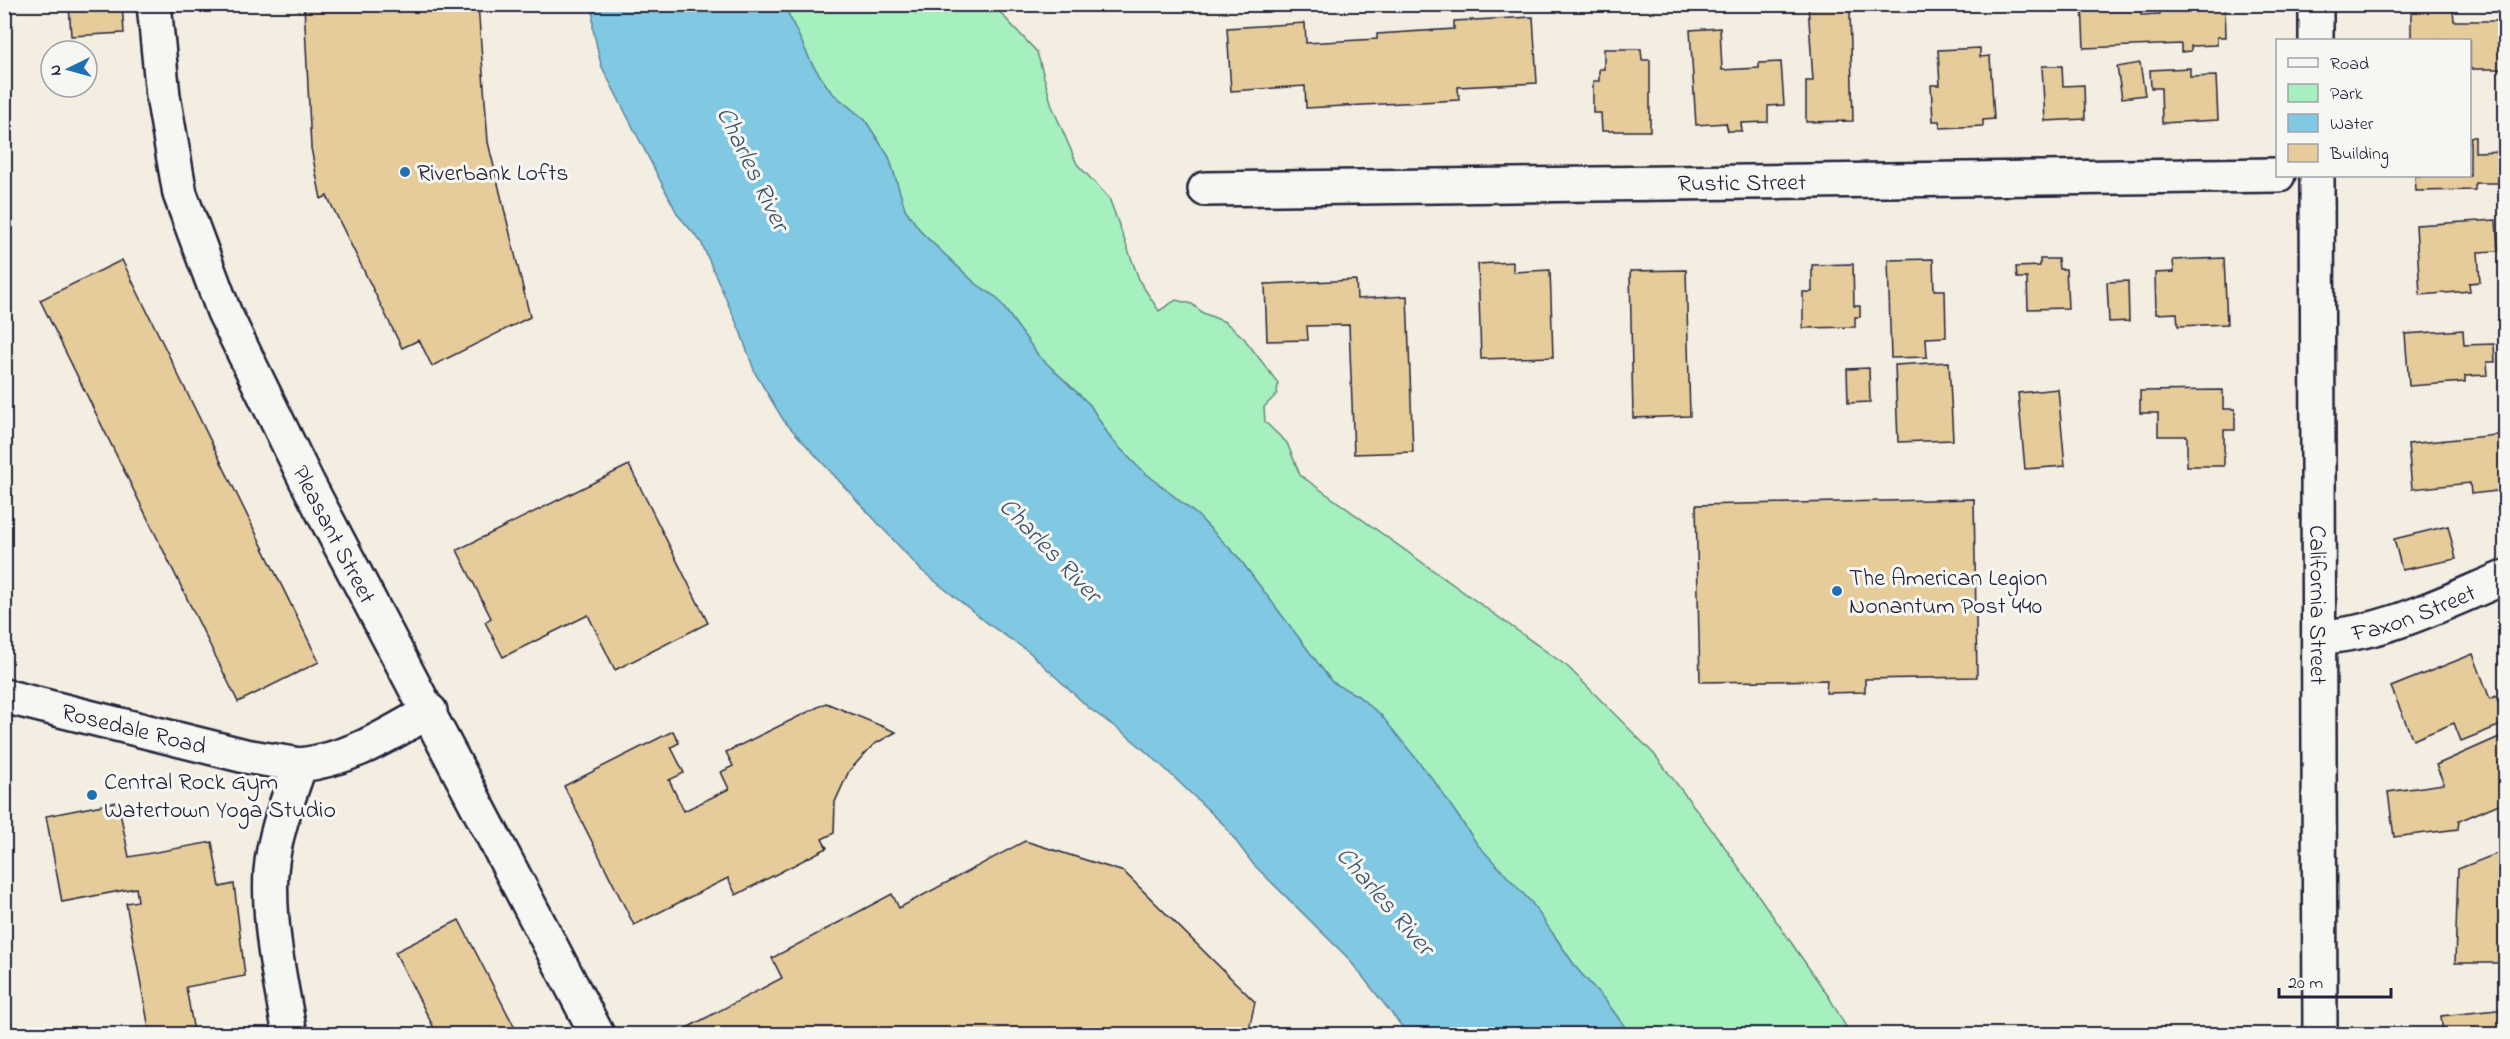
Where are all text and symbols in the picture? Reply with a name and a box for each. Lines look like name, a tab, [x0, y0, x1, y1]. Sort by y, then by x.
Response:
north arrow	[39, 39, 99, 99]
legend	[2276, 39, 2471, 177]
text: Road	[2330, 52, 2369, 78]
text: N	[44, 64, 68, 77]
text: Park	[2330, 82, 2363, 108]
water label: Charles River	[705, 101, 799, 241]
text: Water	[2330, 112, 2374, 138]
text: Building	[2329, 142, 2389, 169]
place label: Riverbank Lofts	[417, 157, 569, 192]
marker: Riverbank Lofts	[398, 165, 412, 179]
street label: Rustic Street	[1677, 166, 1807, 203]
street label: Pleasant Street	[282, 460, 383, 611]
water label: Charles River	[989, 490, 1111, 615]
street label: California Street	[2298, 525, 2334, 685]
place label: The American Legion Nonantum Post 440	[1849, 562, 2047, 625]
street label: Faxon Street	[2348, 577, 2482, 653]
marker: The American Legion Nonantum Post 440	[1830, 584, 1844, 598]
street label: Rosedale Road	[57, 696, 210, 766]
place label: Central Rock Gym Watertown Yoga Studio	[104, 766, 336, 829]
marker: Central Rock Gym Watertown Yoga Studio	[85, 788, 99, 802]
water label: Charles River	[1325, 839, 1444, 967]
scale bar	[2279, 961, 2392, 999]
text: 20 m	[2288, 971, 2323, 997]

